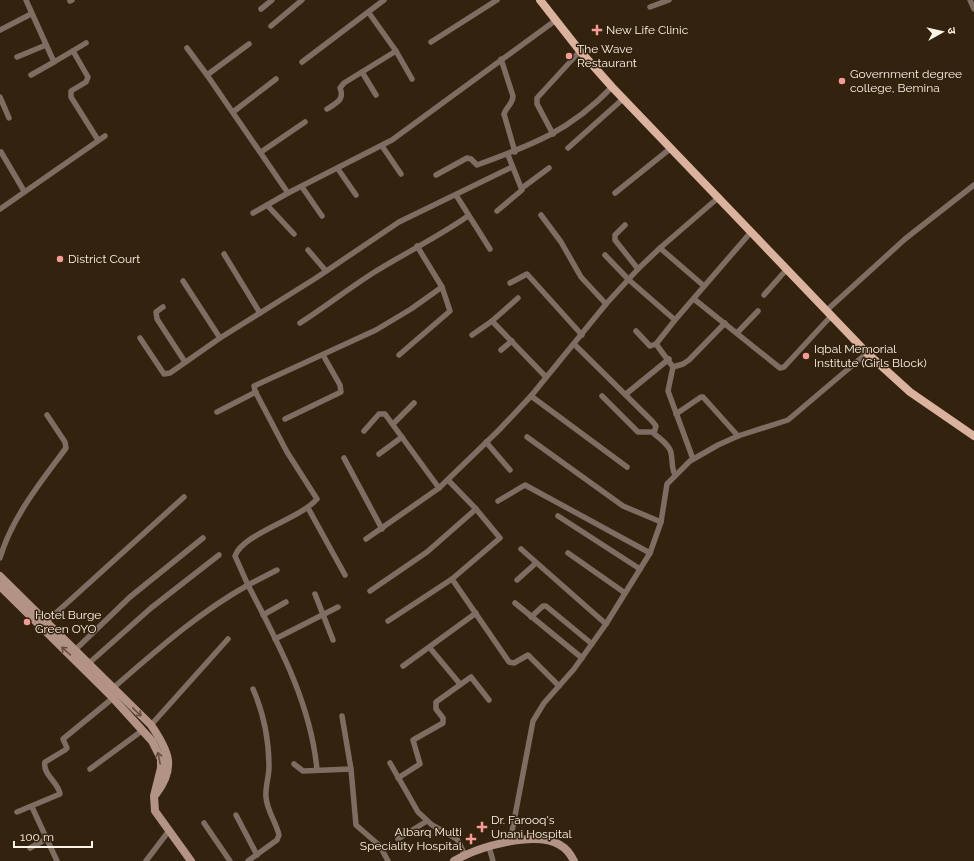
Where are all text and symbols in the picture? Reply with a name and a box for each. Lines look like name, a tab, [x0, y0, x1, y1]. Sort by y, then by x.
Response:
north arrow	[922, 12, 962, 52]
place label: New Life Clinic	[606, 23, 689, 37]
marker: New Life Clinic	[591, 24, 603, 36]
text: उ	[945, 27, 958, 35]
place label: The Wave Restaurant	[577, 42, 637, 70]
marker: The Wave Restaurant	[564, 51, 574, 61]
place label: Government degree college, Bemina	[850, 67, 962, 95]
marker: Government degree college, Bemina	[837, 76, 847, 86]
place label: District Court	[68, 252, 140, 266]
marker: District Court	[55, 254, 65, 264]
place label: Iqbal Memorial Institute (Girls Block)	[814, 342, 927, 370]
marker: Iqbal Memorial Institute (Girls Block)	[801, 351, 811, 361]
place label: Hotel Burge Green OYO	[35, 608, 101, 636]
marker: Hotel Burge Green OYO	[22, 617, 32, 627]
one-way arrow	[60, 647, 71, 656]
one-way arrow	[132, 707, 142, 717]
one-way arrow	[155, 752, 163, 765]
place label: Dr. Farooq's Unani Hospital	[491, 813, 572, 841]
marker: Dr. Farooq's Unani Hospital	[476, 821, 488, 833]
scale bar	[14, 823, 92, 849]
place label: Albarq Multi Speciality Hospital	[360, 825, 463, 853]
text: 100 m	[20, 830, 54, 844]
marker: Albarq Multi Speciality Hospital	[465, 833, 477, 845]

